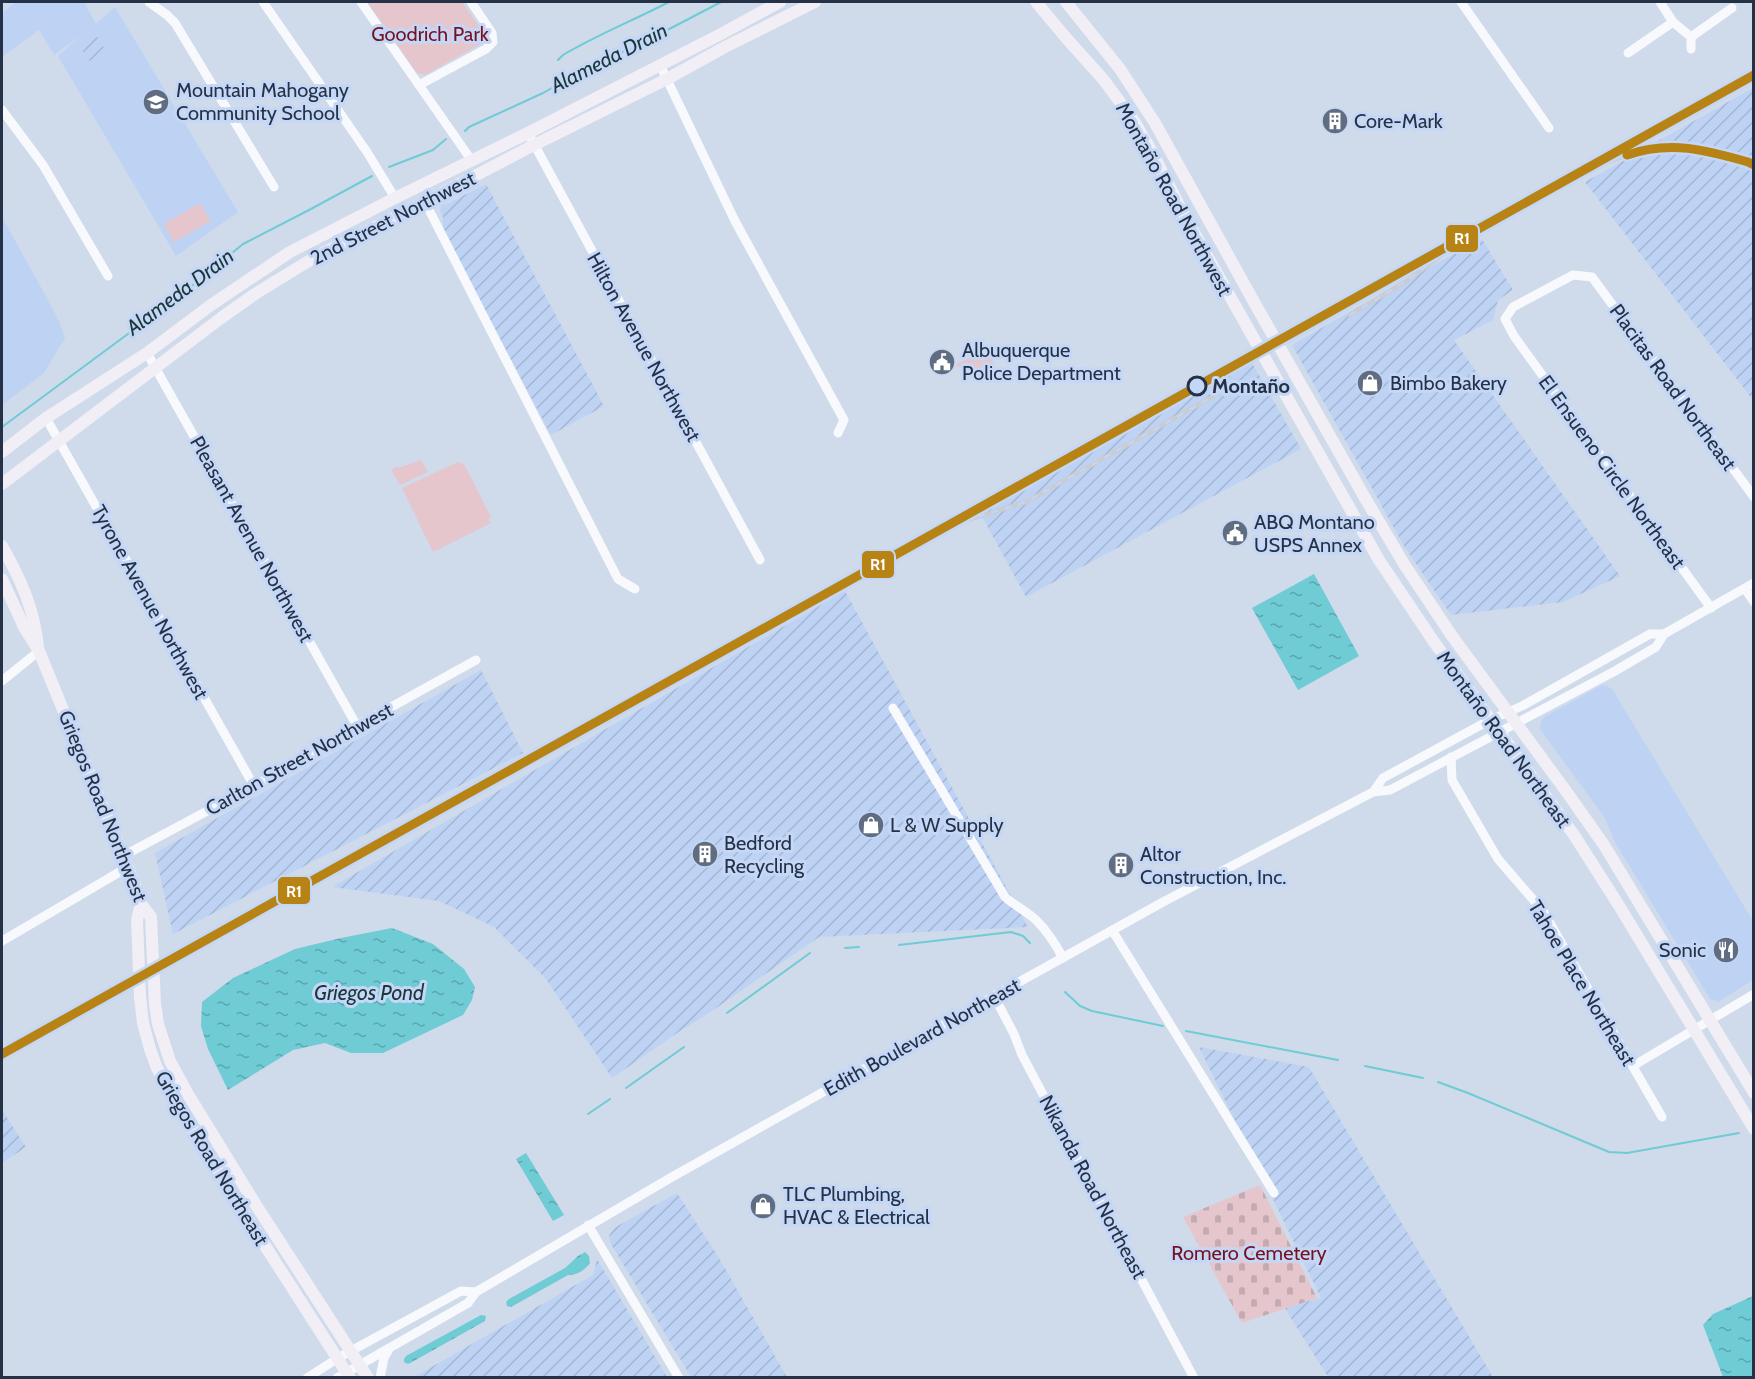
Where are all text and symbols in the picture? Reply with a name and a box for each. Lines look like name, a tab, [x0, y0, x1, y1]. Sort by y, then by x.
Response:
water label: Alameda Drain	[545, 17, 671, 98]
park label: Goodrich Park	[371, 22, 489, 46]
place label: Mountain Mahogany Community School	[176, 78, 349, 125]
school or university icon: Mountain Mahogany Community School	[141, 87, 171, 117]
street label: Montaño Road Northwest	[1111, 98, 1237, 300]
building icon: Core-Mark	[1320, 106, 1350, 136]
place label: Core-Mark	[1354, 109, 1443, 133]
street label: 2nd Street Northwest	[307, 166, 479, 270]
line badge: R1	[1445, 224, 1479, 253]
text: R1	[1454, 229, 1470, 248]
water label: Alameda Drain	[120, 243, 238, 341]
street label: Hilton Avenue Northwest	[582, 248, 706, 446]
street label: Placitas Road Northeast	[1605, 299, 1742, 475]
place label: Albuquerque Police Department	[962, 338, 1121, 385]
public building icon: Albuquerque Police Department	[927, 347, 957, 377]
shop icon: Bimbo Bakery	[1355, 368, 1385, 398]
place label: Bimbo Bakery	[1390, 371, 1507, 395]
street label: El Ensueno Circle Northeast	[1534, 371, 1690, 574]
place label: Montaño	[1212, 374, 1290, 398]
marker: Montaño	[1187, 376, 1207, 396]
street label: Pleasant Avenue Northwest	[185, 432, 319, 647]
street label: Tyrone Avenue Northwest	[87, 501, 214, 703]
place label: ABQ Montano USPS Annex	[1254, 510, 1375, 557]
public building icon: ABQ Montano USPS Annex	[1220, 518, 1250, 548]
line badge: R1	[861, 550, 895, 579]
text: R1	[870, 555, 886, 574]
street label: Montaño Road Northeast	[1432, 646, 1576, 832]
street label: Carlton Street Northwest	[201, 697, 397, 820]
street label: Griegos Road Northwest	[54, 707, 152, 905]
shop icon: L & W Supply	[856, 810, 886, 840]
place label: L & W Supply	[890, 813, 1004, 837]
place label: Bedford Recycling	[724, 831, 805, 878]
building icon: Bedford Recycling	[690, 839, 720, 869]
place label: Altor Construction, Inc.	[1140, 842, 1286, 889]
building icon: Altor Construction, Inc.	[1106, 850, 1136, 880]
line badge: R1	[277, 876, 311, 905]
text: R1	[286, 882, 302, 901]
street label: Tahoe Place Northeast	[1523, 896, 1641, 1070]
restaurant icon: Sonic	[1711, 935, 1741, 965]
place label: Sonic	[1659, 938, 1706, 962]
street label: Edith Boulevard Northeast	[820, 973, 1025, 1101]
water label: Griegos Pond	[314, 980, 425, 1005]
street label: Griegos Road Northeast	[150, 1066, 274, 1250]
street label: Nikanda Road Northeast	[1034, 1091, 1152, 1283]
place label: TLC Plumbing, HVAC & Electrical	[783, 1182, 930, 1229]
shop icon: TLC Plumbing, HVAC & Electrical	[748, 1191, 778, 1221]
park label: Romero Cemetery	[1171, 1241, 1327, 1265]

